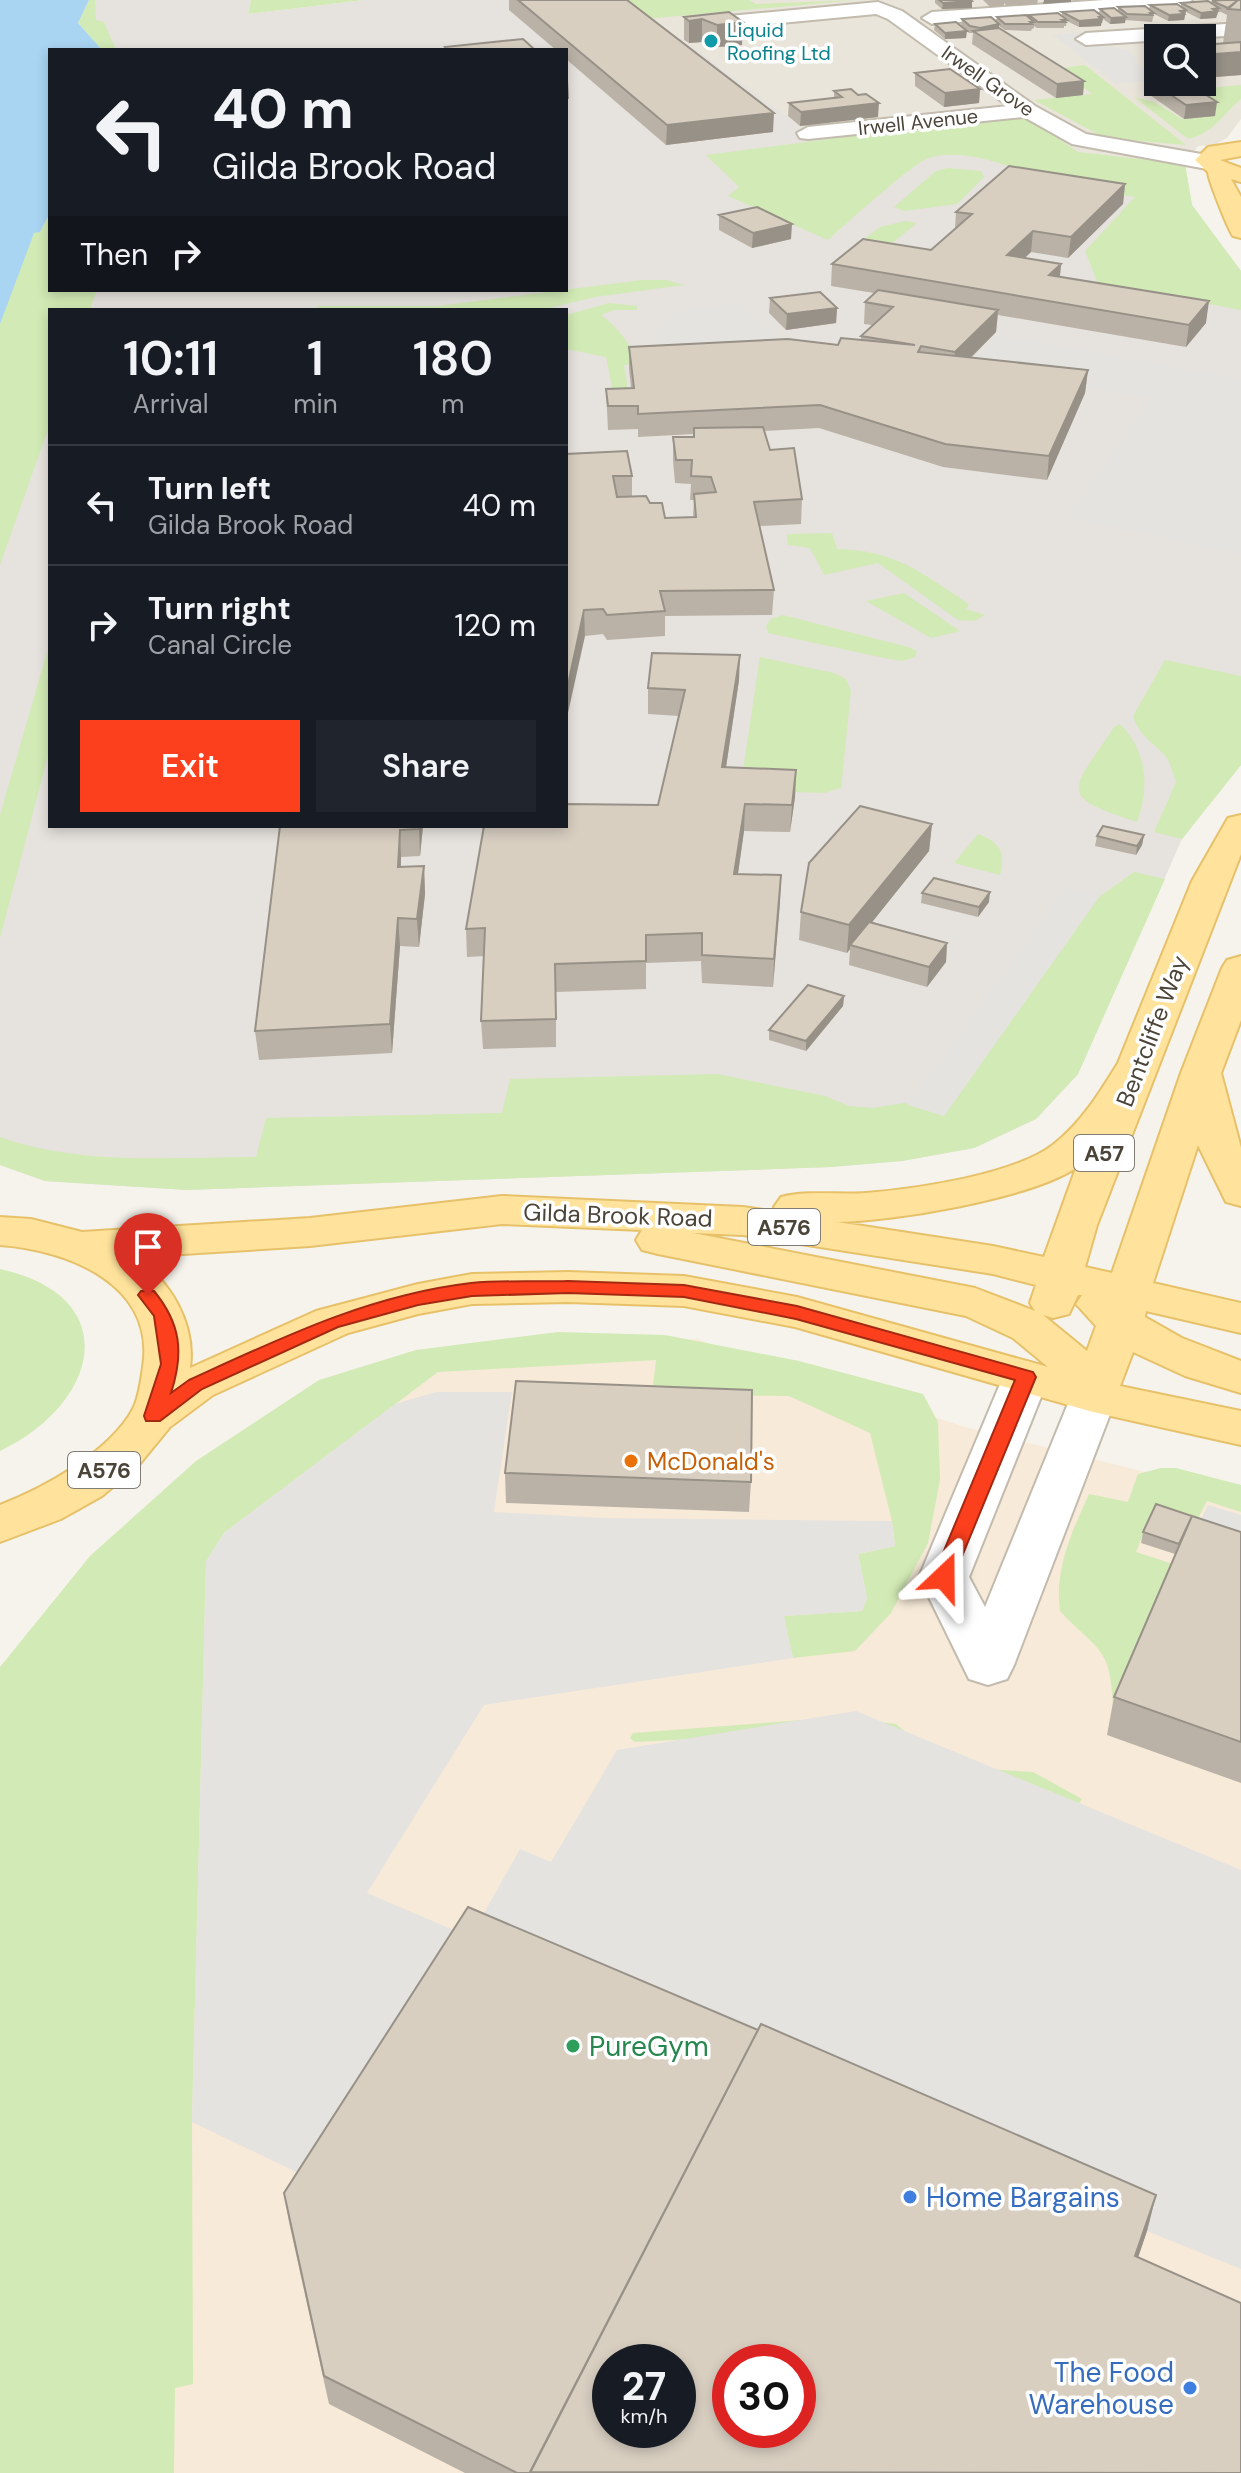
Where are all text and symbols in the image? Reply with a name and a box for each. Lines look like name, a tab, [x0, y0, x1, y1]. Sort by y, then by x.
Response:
place label: Liquid Roofing Ltd	[727, 17, 831, 66]
map controls	[1144, 24, 1216, 96]
button: search	[1144, 24, 1216, 96]
marker: Liquid Roofing Ltd	[702, 32, 720, 50]
street label: Irwell Grove	[937, 40, 1039, 122]
text: 40 m	[212, 72, 354, 145]
icon: left	[80, 80, 184, 184]
street label: Irwell Avenue	[857, 103, 979, 141]
text: Gilda Brook Road	[212, 143, 496, 190]
icon: right	[164, 232, 208, 276]
text: Then	[80, 235, 148, 274]
text: 10:11	[123, 327, 218, 390]
text: 1	[307, 327, 324, 390]
text: 180	[413, 327, 493, 390]
text: Arrival	[133, 387, 209, 421]
text: min	[293, 387, 338, 421]
text: m	[441, 387, 464, 421]
text: Turn left	[148, 469, 271, 508]
icon: left	[80, 483, 124, 527]
text: 40 m	[463, 486, 536, 525]
text: Gilda Brook Road	[148, 508, 353, 542]
text: Turn right	[148, 589, 291, 628]
icon: right	[80, 603, 124, 647]
text: 120 m	[454, 606, 536, 645]
text: Canal Circle	[148, 628, 292, 662]
button: Exit	[80, 720, 300, 812]
button: Share	[316, 720, 536, 812]
street label: Bentcliffe Way	[1109, 951, 1195, 1111]
road number: A57	[1074, 1135, 1134, 1171]
street label: Gilda Brook Road	[523, 1196, 713, 1234]
road number: A576	[748, 1209, 820, 1245]
pin	[114, 1213, 182, 1295]
icon: arrive	[126, 1225, 170, 1269]
place label: McDonald's	[647, 1446, 775, 1477]
road number: A576	[68, 1452, 140, 1488]
marker: McDonald's	[622, 1452, 640, 1470]
position arrow	[902, 1535, 986, 1619]
place label: PureGym	[589, 2028, 709, 2065]
marker: PureGym	[564, 2037, 582, 2055]
place label: Home Bargains	[926, 2179, 1120, 2216]
marker: Home Bargains	[901, 2188, 919, 2206]
speed limit sign: 30	[712, 2344, 816, 2448]
place label: The Food Warehouse	[1029, 2354, 1174, 2423]
text: 27	[622, 2360, 666, 2412]
marker: The Food Warehouse	[1181, 2379, 1199, 2397]
text: km/h	[620, 2403, 668, 2429]

